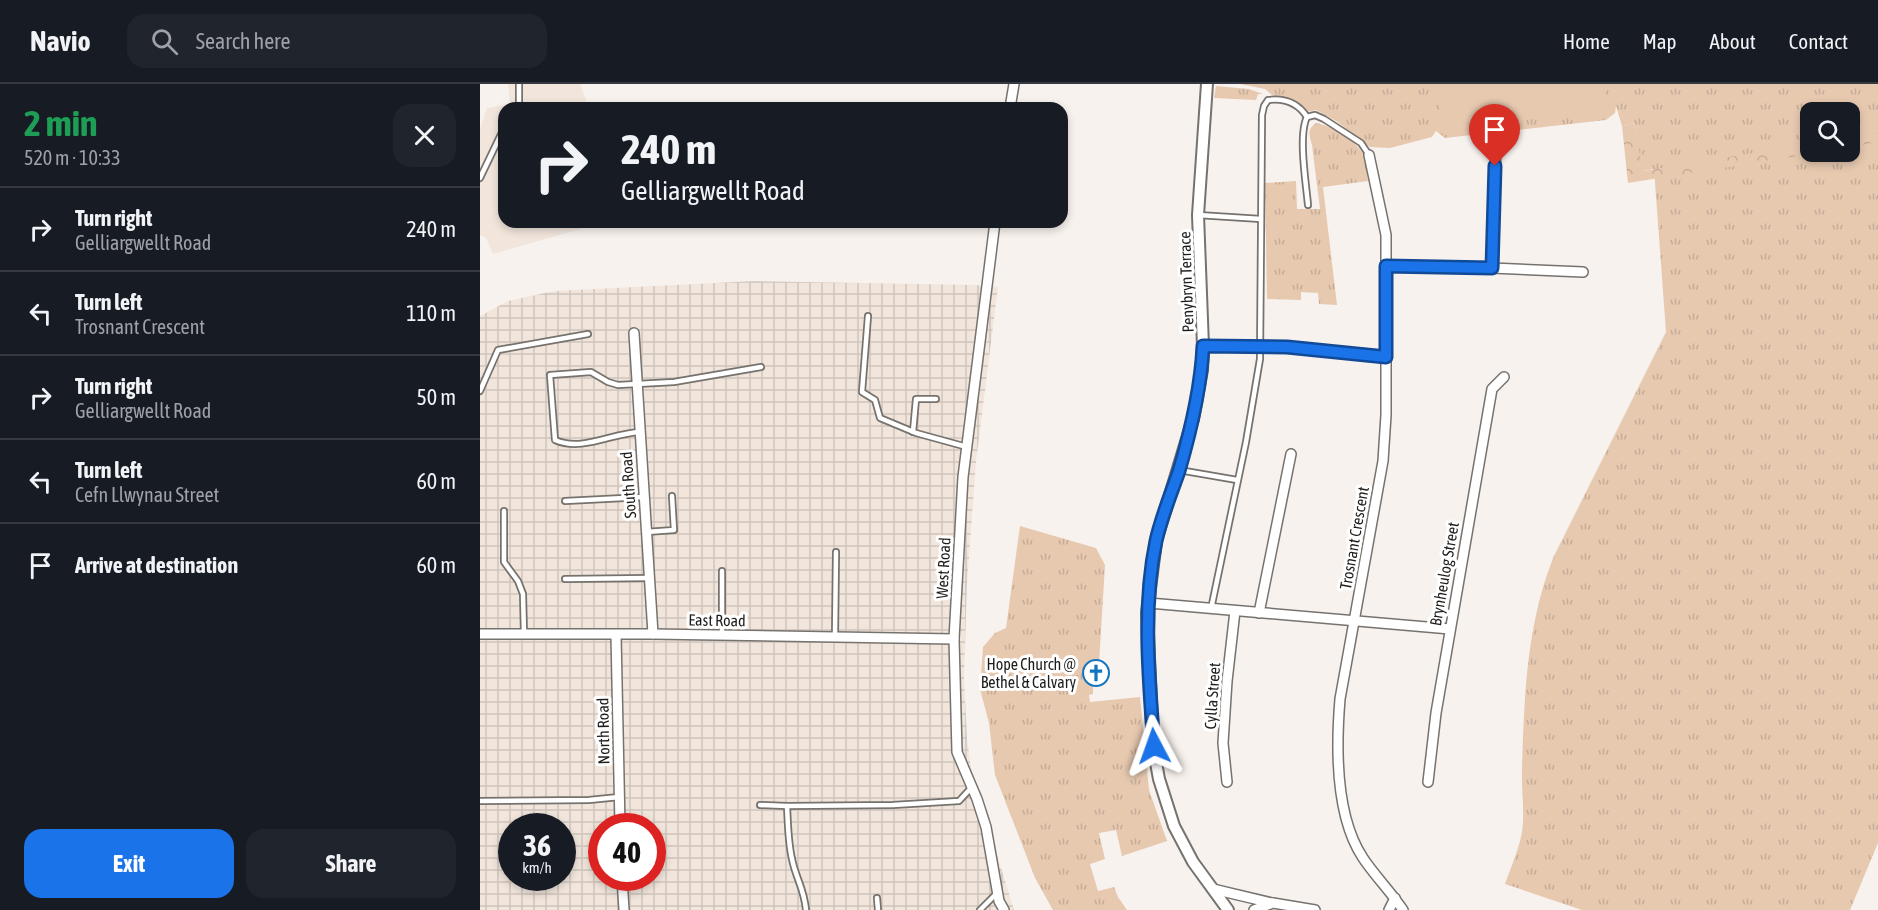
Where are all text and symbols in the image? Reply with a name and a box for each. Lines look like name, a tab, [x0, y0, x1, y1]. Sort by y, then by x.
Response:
search box	[127, 14, 547, 68]
text: Navio	[30, 25, 91, 57]
icon: search	[148, 25, 181, 58]
text: Search here	[196, 28, 291, 54]
text: Home	[1563, 29, 1610, 53]
text: Map	[1643, 29, 1677, 53]
text: About	[1710, 29, 1756, 53]
text: Contact	[1789, 29, 1848, 53]
text: 2 min	[24, 102, 98, 144]
map controls	[1800, 102, 1860, 162]
button: search	[1800, 102, 1860, 162]
button: close	[393, 104, 456, 167]
pin	[1469, 104, 1520, 166]
icon: arrive	[1478, 113, 1511, 146]
text: 240 m	[621, 125, 716, 173]
icon: right	[522, 126, 600, 204]
text: 520 m · 10:33	[24, 146, 121, 169]
text: Gelliargwellt Road	[621, 175, 805, 206]
text: Turn right	[75, 205, 152, 231]
icon: right	[24, 213, 57, 246]
text: 240 m	[406, 216, 456, 242]
text: Gelliargwellt Road	[75, 231, 211, 254]
street label: Penybryn Terrace	[1175, 231, 1198, 333]
text: Turn left	[75, 289, 142, 315]
icon: left	[24, 297, 57, 330]
text: 110 m	[406, 300, 456, 326]
text: Trosnant Crescent	[75, 315, 205, 338]
text: Turn right	[75, 373, 152, 399]
icon: right	[24, 381, 57, 414]
text: 50 m	[416, 384, 456, 410]
text: Gelliargwellt Road	[75, 399, 211, 422]
street label: South Road	[617, 451, 639, 519]
text: Turn left	[75, 457, 142, 483]
icon: left	[24, 465, 57, 498]
text: 60 m	[416, 468, 456, 494]
text: Cefn Llwynau Street	[75, 483, 219, 506]
street label: Trosnant Crescent	[1336, 485, 1372, 591]
street label: Brynheulog Street	[1426, 520, 1463, 628]
street label: West Road	[932, 537, 954, 599]
icon: arrive	[24, 549, 57, 582]
text: Arrive at destination	[75, 552, 238, 578]
text: 60 m	[416, 552, 456, 578]
street label: East Road	[688, 611, 746, 629]
place label: Hope Church @ Bethel & Calvary	[981, 655, 1076, 692]
church icon: Hope Church @ Bethel & Calvary	[1081, 658, 1111, 688]
street label: Cylla Street	[1201, 662, 1224, 730]
street label: North Road	[593, 698, 613, 764]
position arrow	[1122, 714, 1186, 778]
speed limit sign: 40	[588, 813, 666, 891]
text: 36	[523, 828, 551, 862]
button: Exit	[24, 829, 234, 898]
button: Share	[246, 829, 456, 898]
text: km/h	[522, 859, 552, 876]

